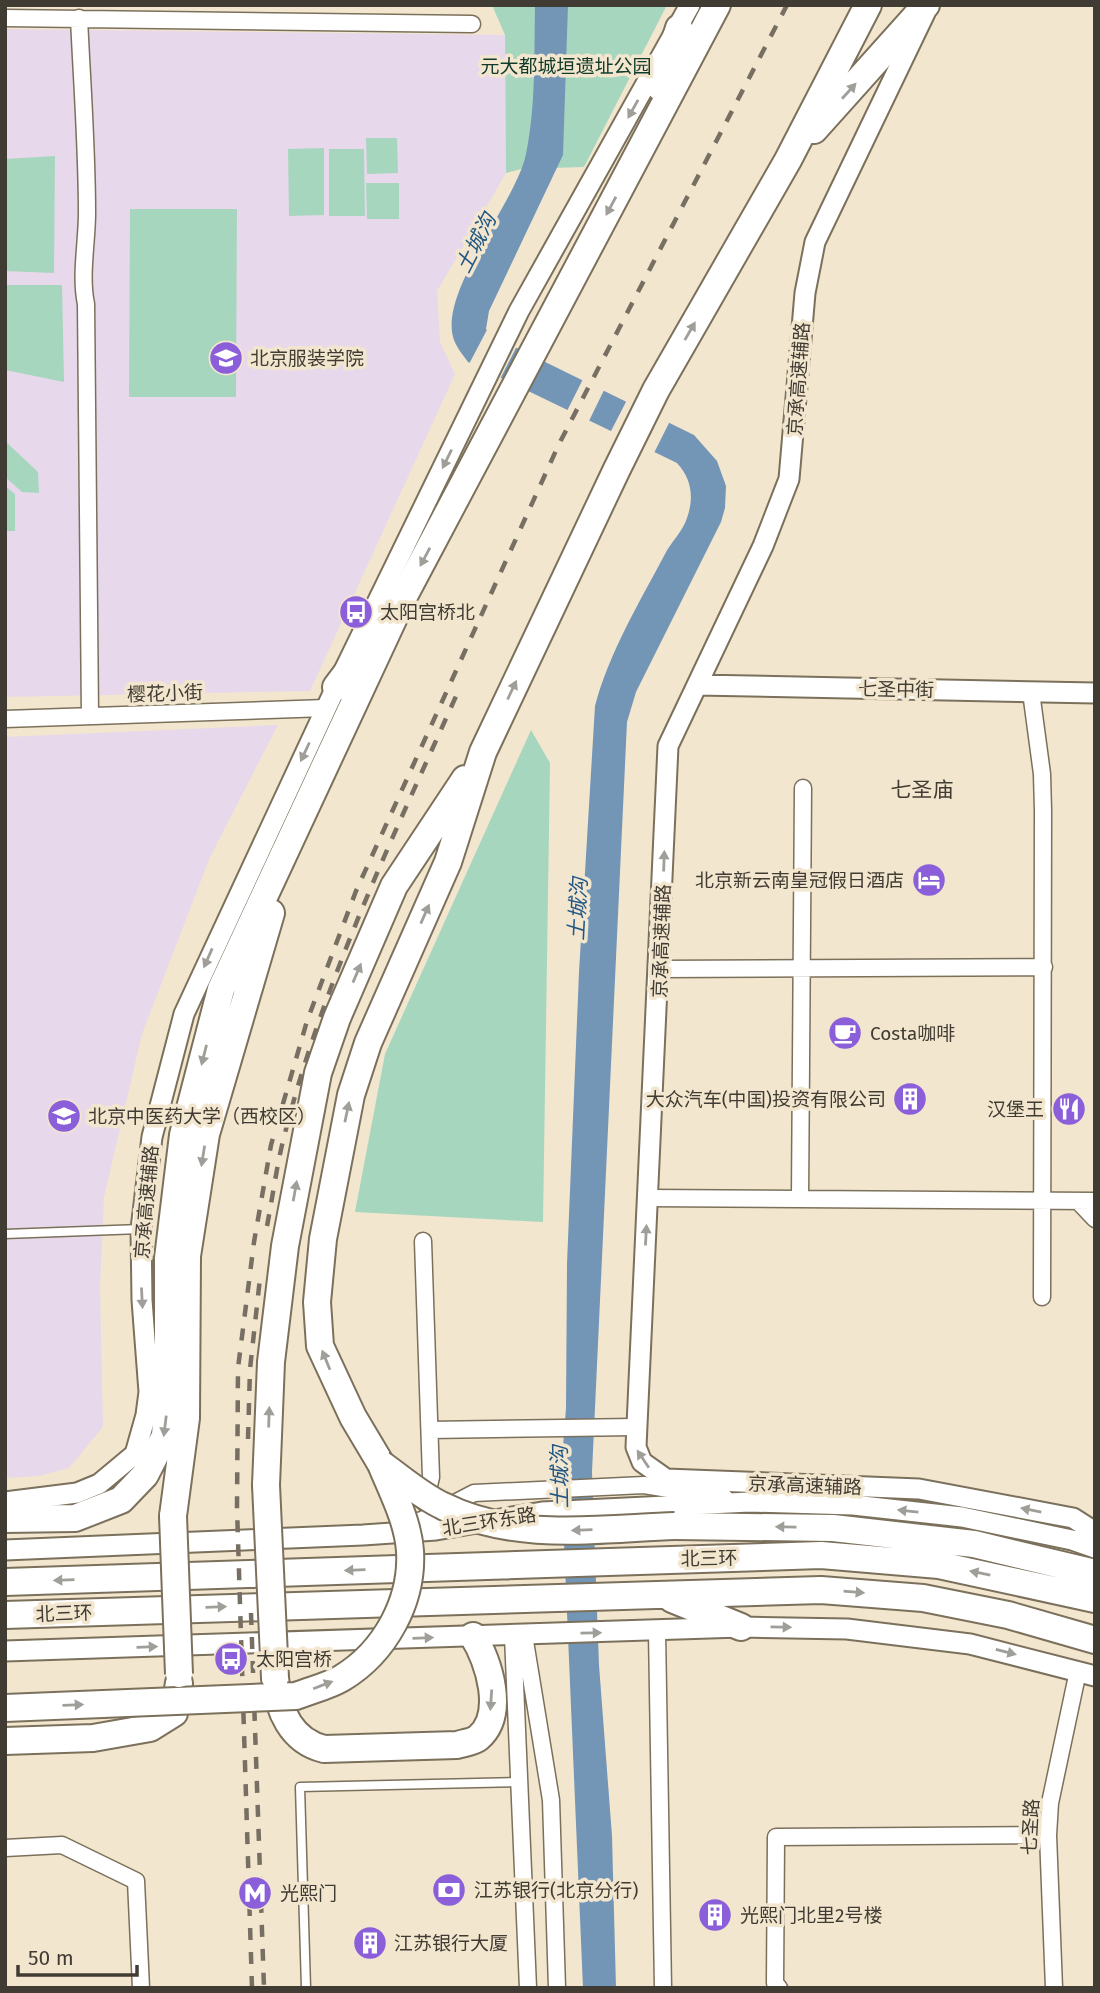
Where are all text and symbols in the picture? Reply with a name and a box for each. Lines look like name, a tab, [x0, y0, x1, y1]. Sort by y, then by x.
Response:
park label: 元大都城垣遗址公园	[480, 55, 652, 78]
one-way arrow	[841, 83, 857, 100]
one-way arrow	[627, 99, 639, 119]
one-way arrow	[605, 196, 616, 216]
water label: 土城沟	[450, 207, 503, 277]
one-way arrow	[684, 321, 696, 340]
street label: 京承高速辅路	[783, 321, 814, 437]
school or university icon: 北京服装学院	[207, 339, 245, 377]
place label: 北京服装学院	[250, 347, 364, 370]
one-way arrow	[441, 449, 453, 469]
one-way arrow	[419, 547, 431, 567]
bus stop icon: 太阳宫桥北	[337, 593, 375, 631]
place label: 太阳宫桥北	[380, 601, 475, 624]
street label: 七圣中街	[858, 677, 934, 702]
one-way arrow	[507, 680, 518, 700]
street label: 樱花小街	[127, 681, 203, 706]
one-way arrow	[299, 742, 311, 762]
district label: 七圣庙	[891, 777, 954, 803]
one-way arrow	[658, 849, 670, 871]
hotel icon: 北京新云南皇冠假日酒店	[910, 861, 948, 899]
place label: 北京新云南皇冠假日酒店	[695, 869, 904, 892]
water label: 土城沟	[563, 875, 593, 941]
street label: 京承高速辅路	[648, 884, 675, 998]
one-way arrow	[419, 904, 431, 924]
one-way arrow	[203, 948, 214, 969]
one-way arrow	[351, 963, 362, 984]
cafe icon: Costa咖啡	[826, 1014, 864, 1052]
place label: Costa咖啡	[870, 1022, 955, 1045]
one-way arrow	[198, 1044, 209, 1066]
building icon: 大众汽车(中国)投资有限公司	[891, 1080, 929, 1118]
place label: 大众汽车(中国)投资有限公司	[646, 1088, 886, 1111]
restaurant icon: 汉堡王	[1050, 1090, 1088, 1128]
school or university icon: 北京中医药大学（西校区）	[45, 1097, 83, 1135]
place label: 汉堡王	[987, 1098, 1044, 1121]
one-way arrow	[342, 1101, 353, 1123]
place label: 北京中医药大学（西校区）	[88, 1105, 316, 1128]
street label: 京承高速辅路	[130, 1144, 163, 1260]
one-way arrow	[197, 1145, 208, 1167]
one-way arrow	[290, 1180, 301, 1202]
one-way arrow	[640, 1223, 651, 1245]
one-way arrow	[136, 1287, 147, 1309]
one-way arrow	[321, 1349, 332, 1370]
one-way arrow	[263, 1406, 274, 1428]
one-way arrow	[159, 1415, 170, 1437]
water label: 土城沟	[546, 1443, 574, 1509]
one-way arrow	[636, 1450, 650, 1468]
street label: 京承高速辅路	[748, 1472, 862, 1499]
street label: 北三环东路	[440, 1503, 538, 1540]
one-way arrow	[1020, 1504, 1042, 1515]
one-way arrow	[897, 1505, 919, 1516]
one-way arrow	[775, 1521, 797, 1533]
one-way arrow	[571, 1524, 593, 1535]
street label: 北三环	[680, 1547, 738, 1570]
one-way arrow	[343, 1564, 365, 1575]
one-way arrow	[969, 1568, 991, 1579]
one-way arrow	[53, 1574, 75, 1586]
one-way arrow	[843, 1587, 865, 1598]
street label: 北三环	[35, 1601, 93, 1626]
one-way arrow	[205, 1602, 227, 1613]
one-way arrow	[770, 1622, 792, 1633]
one-way arrow	[580, 1627, 602, 1639]
one-way arrow	[413, 1632, 435, 1644]
bus stop icon: 太阳宫桥	[212, 1640, 250, 1678]
one-way arrow	[136, 1641, 158, 1653]
one-way arrow	[995, 1647, 1017, 1658]
place label: 太阳宫桥	[256, 1648, 332, 1671]
one-way arrow	[313, 1680, 334, 1691]
one-way arrow	[485, 1689, 496, 1711]
one-way arrow	[63, 1699, 85, 1710]
street label: 七圣路	[1018, 1798, 1043, 1856]
bank icon: 江苏银行(北京分行)	[430, 1871, 468, 1909]
metro station icon: 光熙门	[236, 1874, 274, 1912]
place label: 江苏银行(北京分行)	[474, 1879, 638, 1902]
place label: 光熙门	[280, 1882, 337, 1905]
building icon: 光熙门北里2号楼	[696, 1896, 734, 1934]
place label: 光熙门北里2号楼	[740, 1904, 882, 1927]
building icon: 江苏银行大厦	[351, 1924, 389, 1962]
place label: 江苏银行大厦	[394, 1932, 508, 1955]
scale bar	[18, 1934, 136, 1978]
text: 50 m	[28, 1945, 74, 1971]

